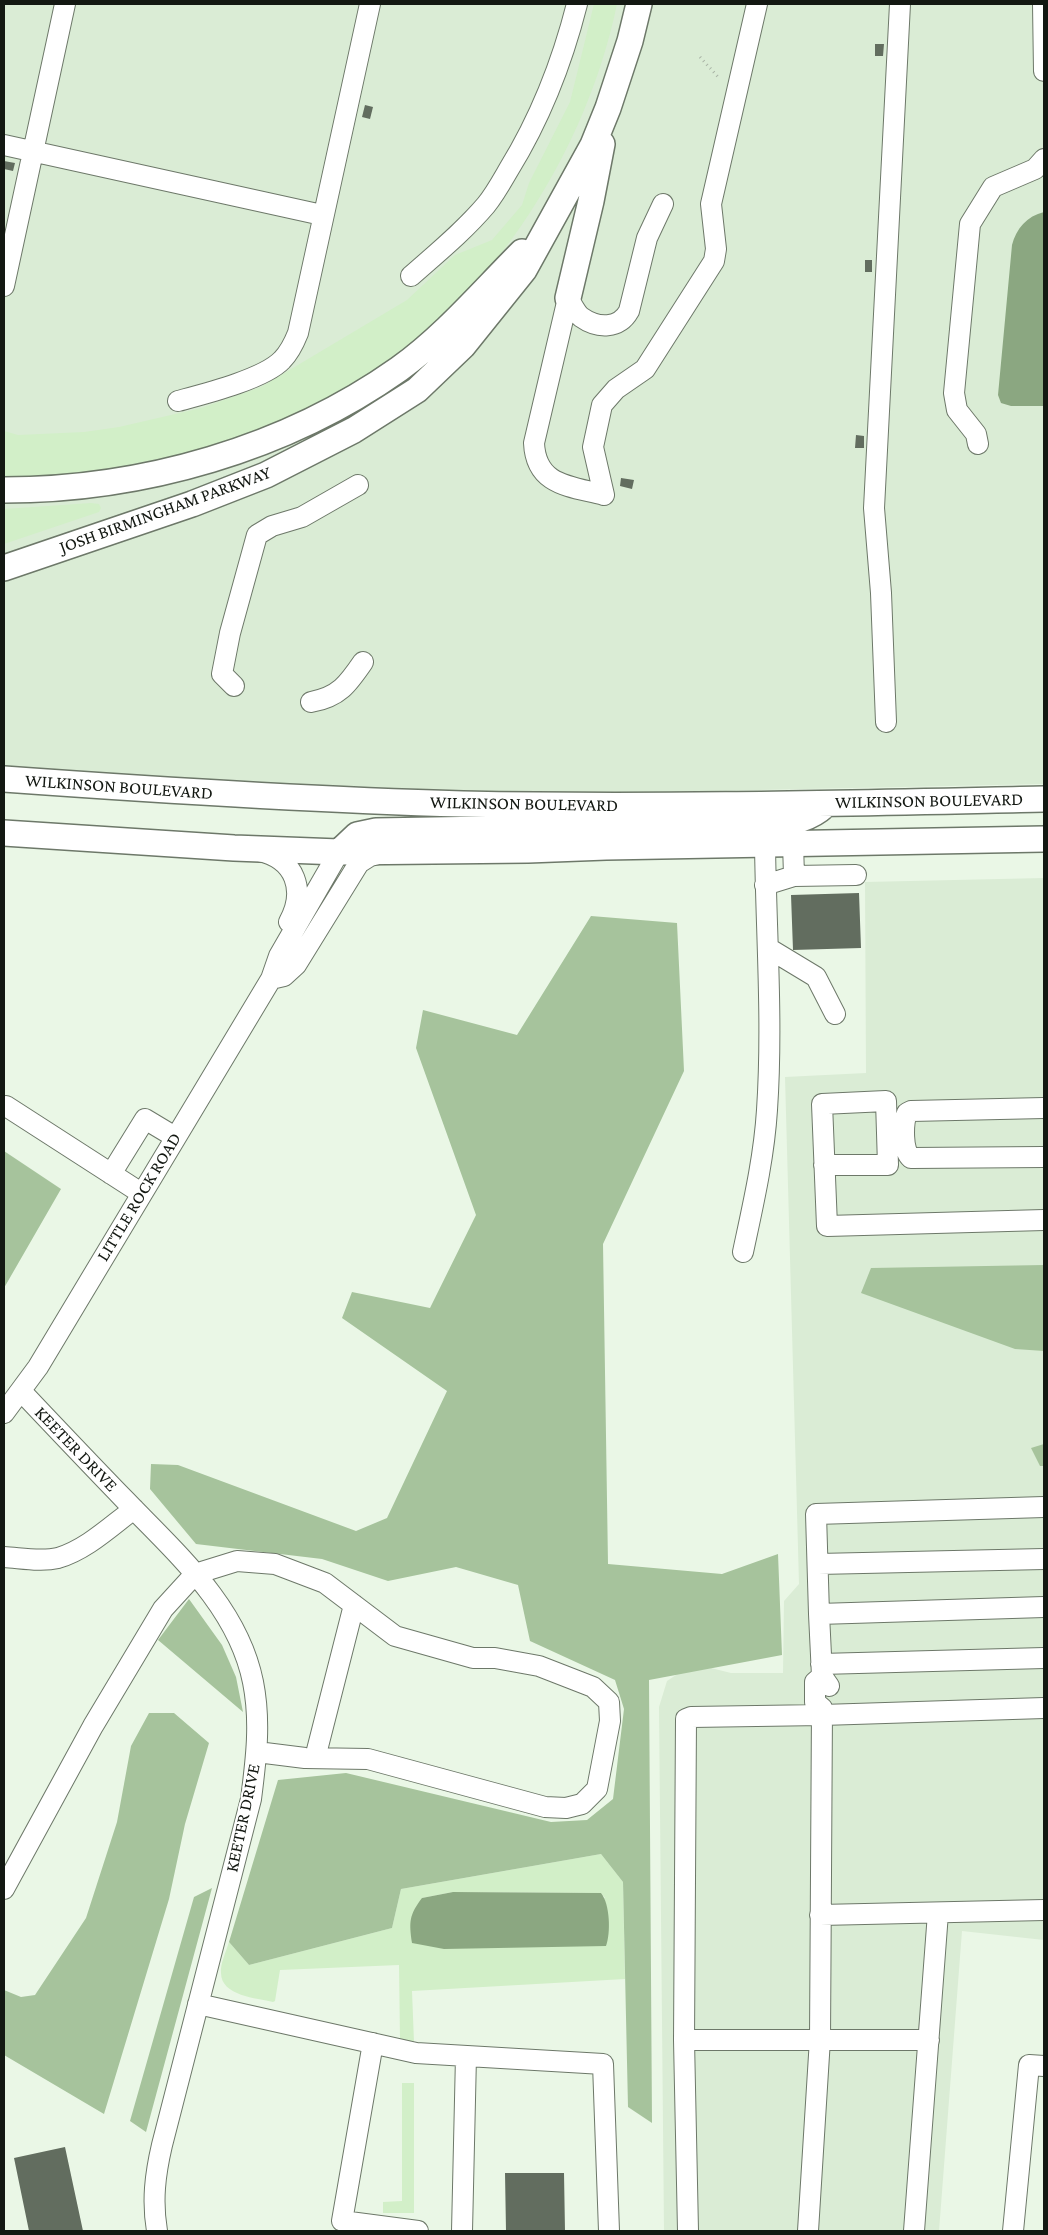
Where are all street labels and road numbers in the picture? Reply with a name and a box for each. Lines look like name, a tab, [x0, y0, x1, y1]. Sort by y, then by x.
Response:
street label: JOSH BIRMINGHAM PARKWAY	[56, 462, 274, 558]
street label: WILKINSON BOULEVARD	[24, 770, 214, 804]
street label: WILKINSON BOULEVARD	[835, 789, 1023, 813]
street label: WILKINSON BOULEVARD	[430, 792, 618, 816]
street label: LITTLE ROCK ROAD	[92, 1129, 186, 1265]
street label: KEETER DRIVE	[30, 1402, 122, 1496]
street label: KEETER DRIVE	[221, 1762, 265, 1874]

